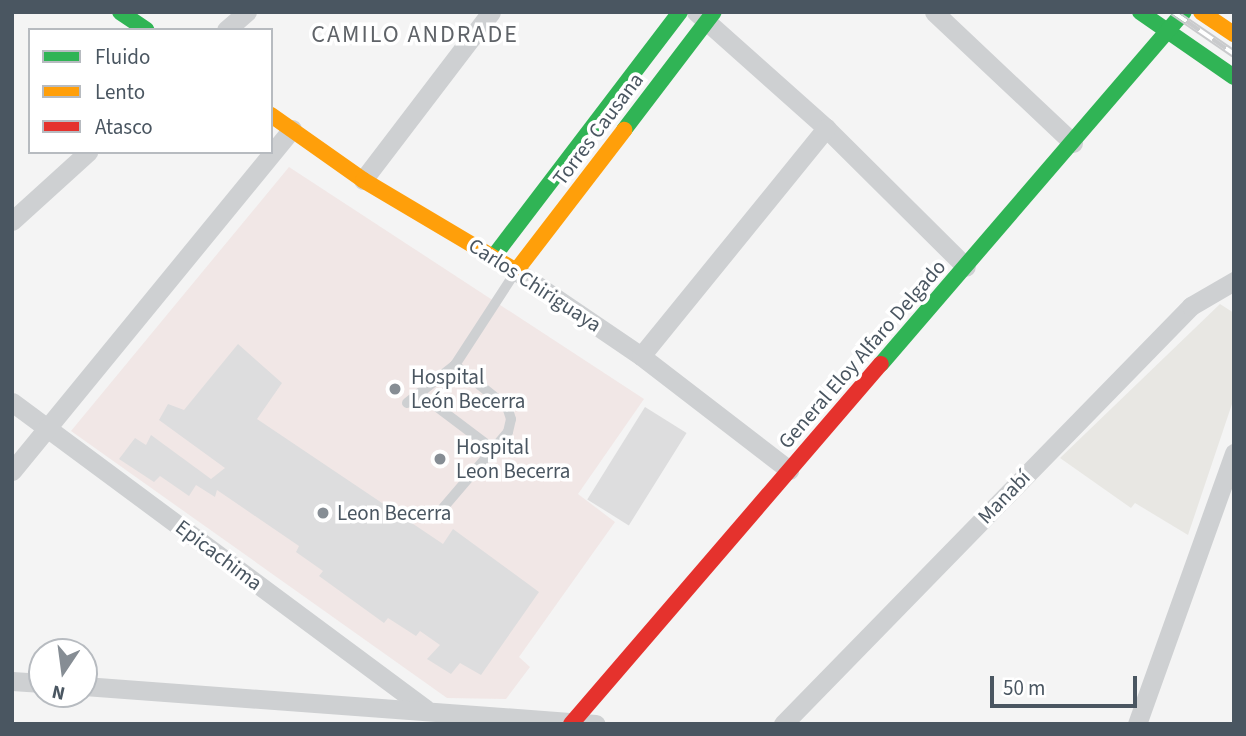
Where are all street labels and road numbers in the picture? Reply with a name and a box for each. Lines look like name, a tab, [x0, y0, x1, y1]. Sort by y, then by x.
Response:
street label: Torres Causana	[547, 68, 649, 190]
street label: Carlos Chiriguaya	[464, 233, 606, 337]
street label: General Eloy Alfaro Delgado	[773, 254, 951, 454]
street label: Manabí	[972, 465, 1036, 529]
street label: Epicachima	[171, 514, 267, 596]

